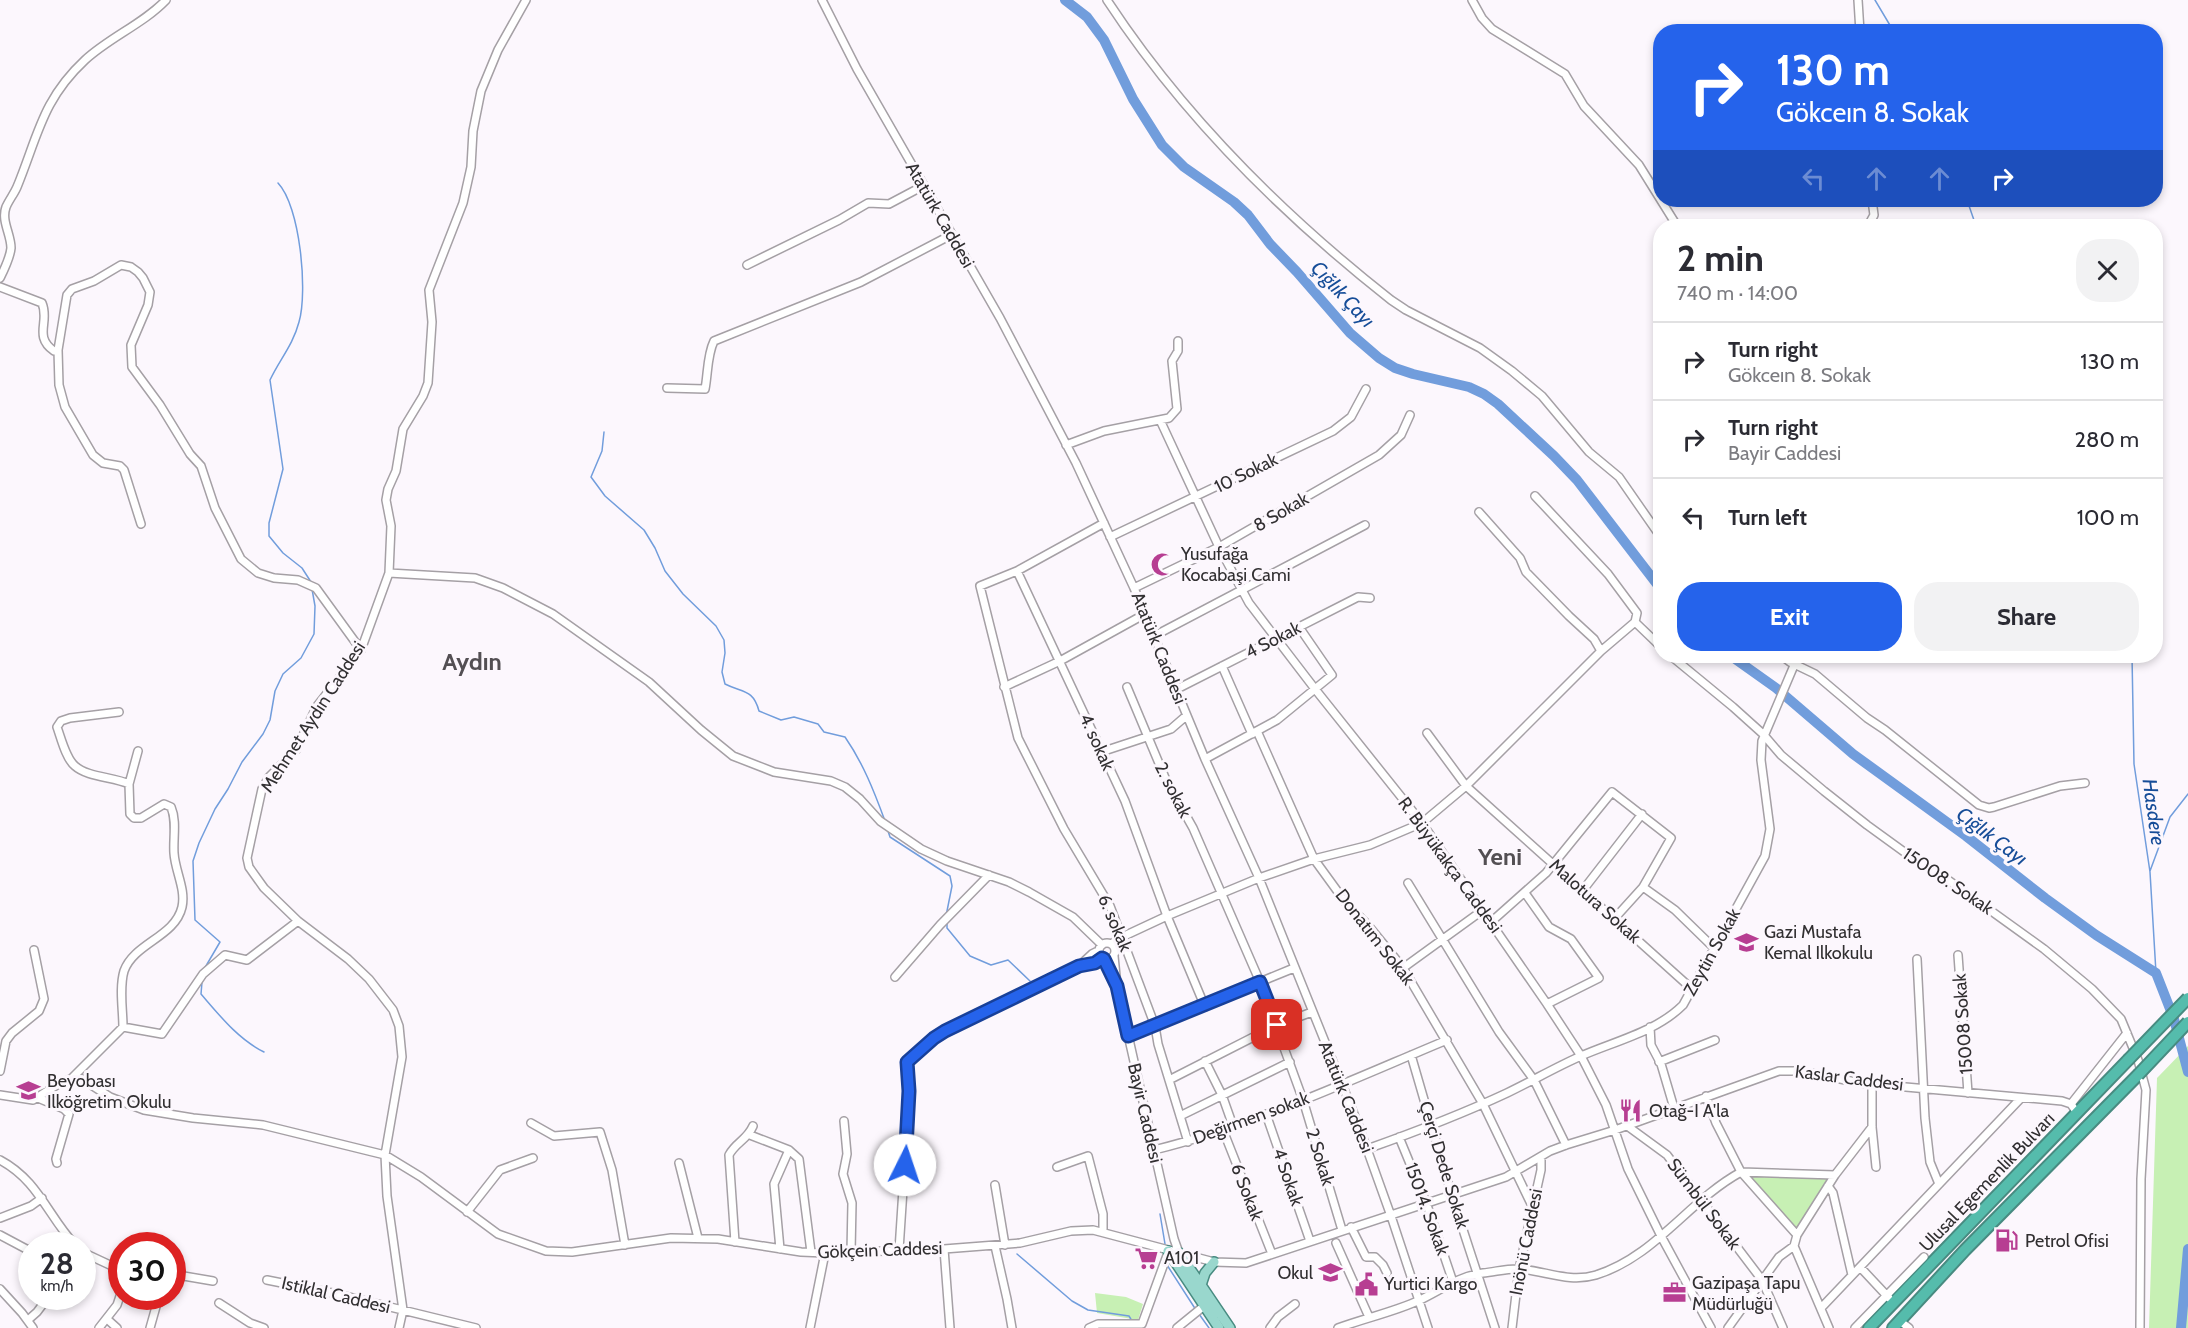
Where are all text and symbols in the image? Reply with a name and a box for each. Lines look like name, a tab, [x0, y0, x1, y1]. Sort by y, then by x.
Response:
text: 130 m	[1776, 44, 1890, 96]
icon: right	[1677, 48, 1755, 126]
text: Gökceın 8. Sokak	[1776, 96, 1969, 129]
street label: Atatürk Caddesi	[901, 158, 979, 272]
icon: left	[1797, 162, 1830, 195]
icon: ahead	[1860, 162, 1893, 195]
icon: ahead	[1923, 162, 1956, 195]
icon: right	[1986, 162, 2019, 195]
text: 2 min	[1677, 236, 1764, 280]
button: close	[2076, 239, 2139, 302]
water label: Çığlık Çayı	[1306, 256, 1380, 332]
text: 740 m · 14:00	[1677, 281, 1798, 305]
text: Turn right	[1728, 336, 1818, 363]
icon: right	[1677, 345, 1710, 378]
text: 130 m	[2080, 348, 2139, 375]
text: Gökceın 8. Sokak	[1728, 363, 1871, 387]
text: Turn right	[1728, 414, 1818, 441]
icon: right	[1677, 423, 1710, 456]
text: 280 m	[2075, 426, 2139, 453]
text: Bayir Caddesi	[1728, 441, 1841, 465]
street label: 10 Sokak	[1211, 448, 1282, 498]
street label: 8 Sokak	[1249, 487, 1313, 537]
icon: left	[1677, 501, 1710, 534]
text: Turn left	[1728, 504, 1807, 531]
text: 100 m	[2077, 504, 2139, 531]
place label: Yusufağa Kocabaşi Cami	[1180, 543, 1291, 586]
mosque icon: Yusufağa Kocabaşi Cami	[1150, 551, 1176, 577]
button: Exit	[1677, 582, 1902, 651]
button: Share	[1914, 582, 2139, 651]
street label: Atatürk Caddesi	[1127, 589, 1191, 707]
street label: 4 Sokak	[1241, 616, 1305, 663]
street label: Mehmet Aydın Caddesi	[256, 637, 370, 797]
district label: Aydın	[442, 647, 502, 676]
street label: 4. sokak	[1075, 710, 1120, 775]
street label: 2. sokak	[1150, 759, 1197, 822]
water label: Hasdere	[2137, 777, 2171, 847]
street label: R. Büyükakça Caddesi	[1393, 793, 1507, 937]
water label: Çığlık Çayı	[1952, 802, 2032, 870]
district label: Yeni	[1477, 842, 1522, 871]
street label: 15008. Sokak	[1899, 843, 1998, 920]
street label: Malotura Sokak	[1545, 854, 1646, 949]
street label: Donatım Sokak	[1331, 884, 1420, 990]
street label: 6. sokak	[1093, 891, 1137, 956]
street label: Zeytin Sokak	[1679, 904, 1746, 1000]
place label: Gazi Mustafa Kemal Ilkokulu	[1764, 921, 1873, 964]
school or university icon: Gazi Mustafa Kemal Ilkokulu	[1733, 929, 1759, 955]
street label: 15008 Sokak	[1948, 972, 1977, 1075]
pin	[1251, 999, 1302, 1050]
icon: arrive	[1260, 1008, 1293, 1041]
street label: Atatürk Caddesi	[1314, 1038, 1378, 1156]
street label: Kaslar Caddesi	[1794, 1060, 1904, 1096]
street label: Bayir Caddesi	[1123, 1061, 1167, 1165]
place label: Beyobası Ilköğretim Okulu	[47, 1070, 172, 1113]
school or university icon: Beyobası Ilköğretim Okulu	[16, 1078, 42, 1104]
street label: Değirmen sokak	[1190, 1087, 1313, 1149]
restaurant icon: Otağ-I A'la	[1618, 1098, 1644, 1124]
street label: Çerçi Dede Sokak	[1414, 1099, 1474, 1232]
place label: Otağ-I A'la	[1649, 1100, 1729, 1122]
street label: Ulusal Egemenlik Bulvarı	[1915, 1108, 2059, 1256]
street label: 2 Sokak	[1301, 1126, 1339, 1189]
position arrow	[873, 1133, 937, 1197]
street label: 4 Sokak	[1268, 1145, 1308, 1210]
street label: Sümbül Sokak	[1663, 1154, 1746, 1255]
street label: 6 Sokak	[1226, 1160, 1268, 1225]
street label: 15014. Sokak	[1400, 1160, 1454, 1259]
street label: Inönü Caddesi	[1505, 1187, 1547, 1297]
fuel station icon: Petrol Ofisi	[1994, 1228, 2020, 1254]
place label: Petrol Ofisi	[2025, 1230, 2109, 1252]
speed limit sign: 30	[108, 1232, 186, 1310]
street label: Gökçein Caddesi	[817, 1237, 943, 1263]
text: 28	[40, 1245, 74, 1282]
supermarket icon: A101	[1133, 1245, 1159, 1271]
place label: A101	[1164, 1247, 1199, 1269]
school or university icon: Okul	[1318, 1260, 1344, 1286]
place label: Okul	[1278, 1262, 1314, 1284]
public building icon: Yurtici Kargo	[1353, 1271, 1379, 1297]
street label: Istiklal Caddesi	[279, 1272, 393, 1318]
place label: Gazipaşa Tapu Müdürluğü	[1692, 1272, 1800, 1315]
place label: Yurtici Kargo	[1383, 1273, 1477, 1295]
text: km/h	[41, 1277, 73, 1295]
office icon: Gazipaşa Tapu Müdürluğü	[1661, 1280, 1687, 1306]

